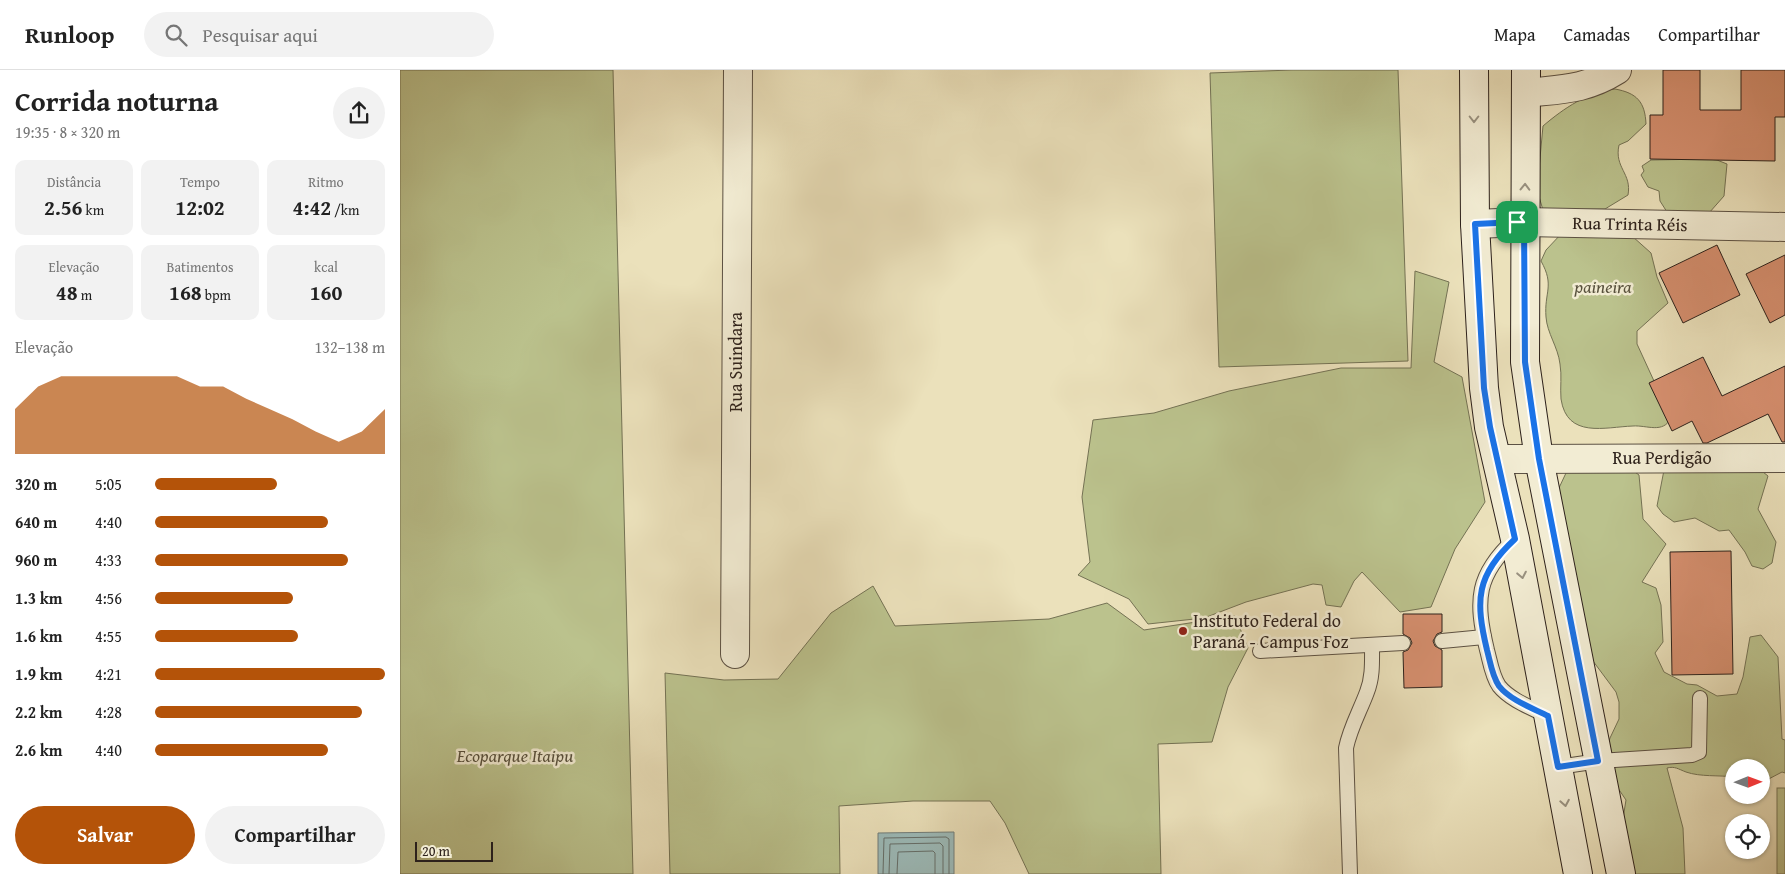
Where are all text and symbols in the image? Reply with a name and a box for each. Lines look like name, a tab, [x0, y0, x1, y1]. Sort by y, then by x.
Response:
search box	[144, 12, 494, 57]
text: Runloop	[25, 17, 114, 52]
icon: search	[162, 21, 190, 49]
text: Pesquisar aqui	[202, 21, 318, 49]
text: Mapa	[1494, 21, 1535, 48]
text: Camadas	[1563, 21, 1630, 48]
text: Compartilhar	[1658, 21, 1760, 48]
text: Corrida noturna	[15, 80, 219, 121]
button: share	[333, 87, 385, 139]
one-way arrow	[1469, 115, 1479, 123]
text: 19:35 · 8 × 320 m	[15, 120, 120, 144]
text: Distância	[47, 172, 101, 192]
text: Tempo	[180, 172, 220, 192]
text: Ritmo	[308, 172, 344, 192]
one-way arrow	[1520, 182, 1530, 190]
text: 2.56	[44, 192, 82, 223]
text: 12:02	[175, 192, 225, 223]
text: 4:42	[293, 192, 331, 223]
text: km	[82, 200, 104, 220]
text: /km	[331, 200, 359, 220]
pin	[1496, 201, 1538, 243]
icon: arrive	[1503, 208, 1531, 236]
street label: Rua Trinta Réis	[1572, 209, 1688, 238]
text: Elevação	[49, 257, 99, 277]
text: Batimentos	[167, 257, 233, 277]
text: kcal	[314, 257, 338, 277]
park label: paineira	[1574, 273, 1632, 300]
text: 48	[56, 277, 78, 308]
text: 168	[169, 277, 202, 308]
text: 160	[310, 277, 342, 308]
text: m	[78, 285, 92, 305]
text: bpm	[202, 285, 231, 305]
street label: Rua Suindara	[722, 311, 749, 412]
text: Elevação	[15, 335, 73, 359]
text: 132–138 m	[315, 335, 385, 359]
street label: Rua Perdigão	[1612, 444, 1712, 471]
text: 320 m	[15, 472, 57, 496]
text: 5:05	[95, 472, 122, 496]
text: 640 m	[15, 510, 57, 534]
text: 4:40	[95, 510, 122, 534]
text: 960 m	[15, 548, 57, 572]
text: 4:33	[95, 548, 122, 572]
one-way arrow	[1516, 570, 1526, 579]
text: 1.3 km	[15, 586, 62, 610]
text: 4:56	[95, 586, 122, 610]
place label: Instituto Federal do Paraná - Campus Foz	[1193, 607, 1348, 655]
text: 1.6 km	[15, 624, 62, 648]
text: 4:55	[95, 624, 122, 648]
marker: Instituto Federal do Paraná - Campus Foz	[1177, 625, 1189, 637]
text: 1.9 km	[15, 662, 62, 686]
text: 4:21	[95, 662, 122, 686]
text: 2.2 km	[15, 700, 62, 724]
text: 4:28	[95, 700, 122, 724]
text: 2.6 km	[15, 738, 62, 762]
text: 4:40	[95, 738, 122, 762]
park label: Ecoparque Itaipu	[456, 742, 573, 769]
north arrow	[1725, 759, 1770, 804]
map controls	[1725, 759, 1770, 859]
one-way arrow	[1559, 799, 1569, 808]
button: Salvar	[15, 806, 195, 864]
button: Compartilhar	[205, 806, 385, 864]
button: locate	[1725, 814, 1770, 859]
scale bar	[415, 839, 492, 862]
text: 20 m	[422, 841, 450, 861]

